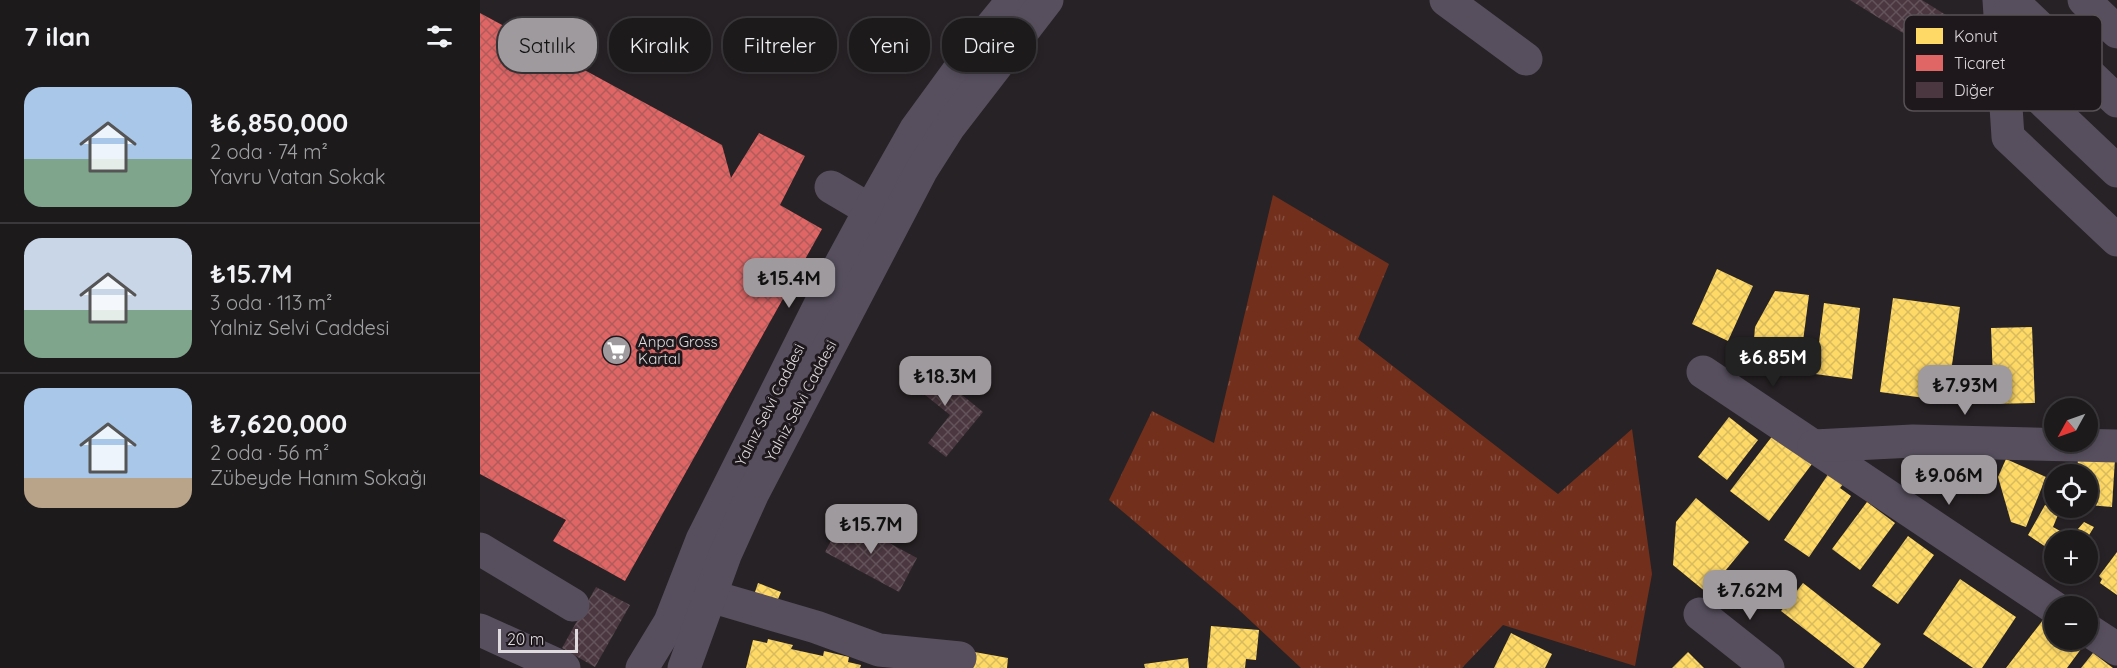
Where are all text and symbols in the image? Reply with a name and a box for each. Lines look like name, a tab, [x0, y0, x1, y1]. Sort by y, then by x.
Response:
legend	[1904, 15, 2102, 111]
chip: Satılık	[498, 18, 597, 72]
chip: Kiralık	[609, 18, 711, 72]
chip: Filtreler	[723, 18, 837, 72]
chip: Yeni	[849, 18, 930, 72]
chip: Daire	[942, 18, 1036, 72]
text: 7 ilan	[24, 20, 91, 53]
icon: filters	[423, 20, 456, 53]
text: Konut	[1954, 26, 1998, 46]
text: Ticaret	[1954, 53, 2005, 73]
text: Diğer	[1954, 80, 1994, 100]
text: ₺6,850,000	[210, 106, 348, 139]
icon: home	[72, 111, 144, 183]
text: 2 oda · 74 m²	[210, 139, 328, 164]
text: Yavru Vatan Sokak	[210, 164, 385, 189]
text: ₺15.7M	[210, 257, 293, 290]
pin: ₺15.4M	[740, 258, 838, 309]
icon: home	[72, 262, 144, 334]
text: ₺15.4M	[757, 265, 821, 290]
text: 3 oda · 113 m²	[210, 290, 332, 315]
text: Yalniz Selvi Caddesi	[210, 315, 389, 340]
place label: Anpa Gross Kartal	[638, 332, 718, 368]
supermarket icon: Anpa Gross Kartal	[601, 335, 633, 367]
street label: Yalniz Selvi Caddesi	[761, 337, 841, 465]
pin: ₺6.85M	[1724, 337, 1822, 388]
street label: Yalnız Selvi Caddesi	[731, 340, 809, 469]
text: ₺6.85M	[1739, 344, 1807, 369]
pin: ₺18.3M	[896, 356, 994, 407]
text: ₺18.3M	[913, 363, 977, 388]
pin: ₺7.93M	[1916, 365, 2014, 416]
text: ₺7.93M	[1932, 372, 1998, 397]
north arrow	[2044, 398, 2098, 452]
map controls	[2044, 398, 2098, 650]
text: ₺7,620,000	[210, 407, 347, 440]
icon: home	[72, 412, 144, 484]
text: 2 oda · 56 m²	[210, 440, 329, 465]
pin: ₺9.06M	[1900, 455, 1998, 506]
text: ₺9.06M	[1915, 462, 1983, 487]
button: locate	[2044, 464, 2098, 518]
text: Zübeyde Hanım Sokağı	[210, 465, 427, 490]
pin: ₺15.7M	[822, 504, 920, 555]
text: ₺15.7M	[839, 511, 903, 536]
button: +	[2044, 530, 2098, 584]
pin: ₺7.62M	[1701, 570, 1799, 621]
text: ₺7.62M	[1717, 577, 1783, 602]
button: −	[2044, 596, 2098, 650]
scale bar	[498, 626, 578, 654]
text: 20 m	[507, 629, 544, 649]

